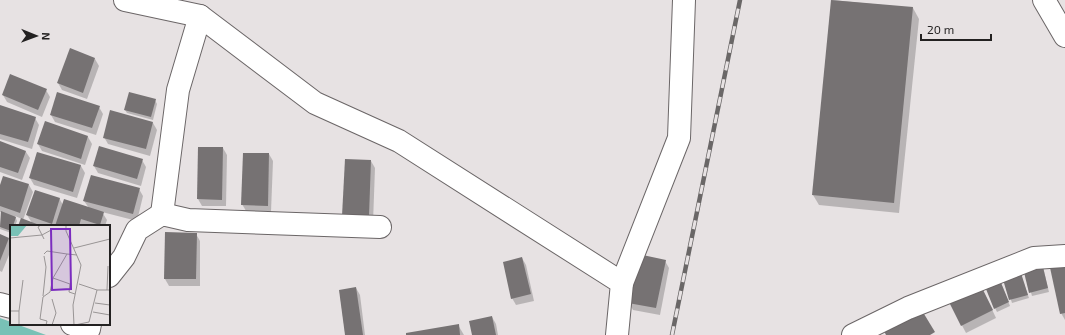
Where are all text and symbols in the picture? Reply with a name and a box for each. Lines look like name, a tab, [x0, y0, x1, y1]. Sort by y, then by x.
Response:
north arrow	[16, 16, 56, 56]
scale bar	[921, 16, 991, 42]
text: 20 m	[927, 22, 954, 36]
text: N	[40, 32, 53, 40]
inset map	[10, 225, 110, 325]

